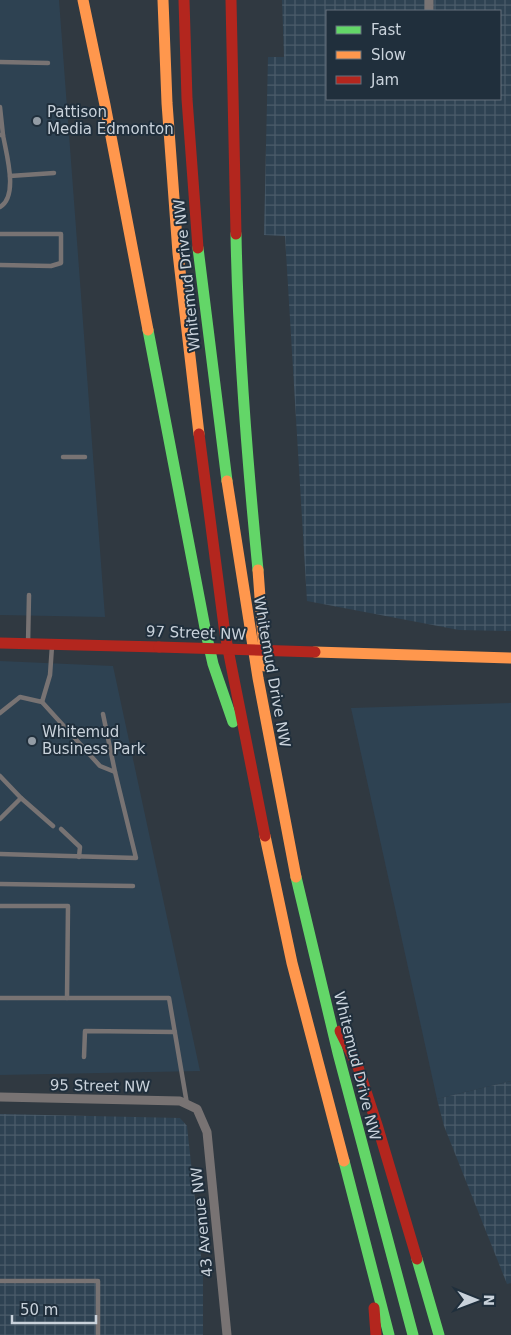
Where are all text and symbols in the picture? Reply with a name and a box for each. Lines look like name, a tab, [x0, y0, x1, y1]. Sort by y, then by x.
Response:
legend	[326, 10, 501, 100]
text: Fast	[371, 21, 401, 39]
text: Slow	[371, 46, 406, 64]
text: Jam	[370, 71, 399, 89]
place label: Pattison Media Edmonton	[47, 103, 174, 138]
marker: Pattison Media Edmonton	[31, 115, 43, 127]
street label: Whitemud Drive NW	[170, 198, 204, 352]
street label: Whitemud Drive NW	[250, 595, 294, 749]
street label: 97 Street NW	[146, 622, 247, 644]
place label: Whitemud Business Park	[42, 723, 146, 758]
marker: Whitemud Business Park	[26, 735, 38, 747]
street label: Whitemud Drive NW	[330, 990, 384, 1142]
street label: 95 Street NW	[50, 1076, 150, 1096]
street label: 43 Avenue NW	[187, 1166, 217, 1278]
north arrow	[451, 1275, 501, 1325]
scale bar	[12, 1292, 96, 1324]
text: N	[481, 1294, 497, 1306]
text: 50 m	[20, 1301, 58, 1319]

